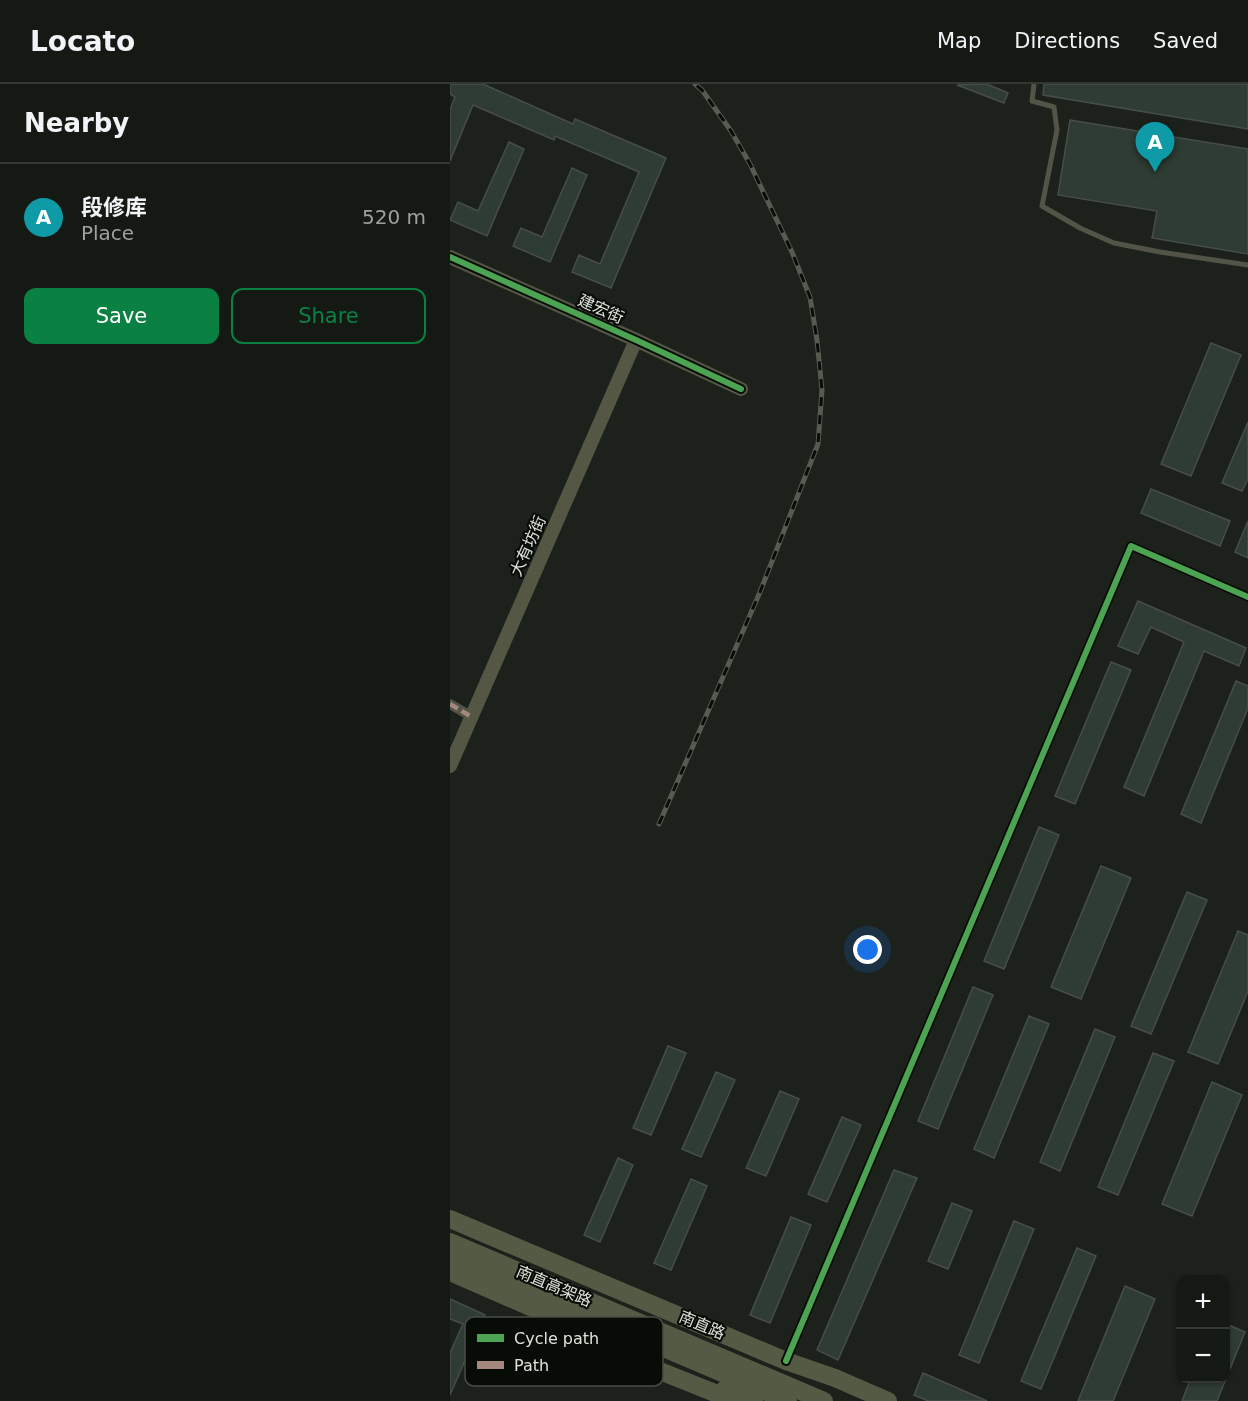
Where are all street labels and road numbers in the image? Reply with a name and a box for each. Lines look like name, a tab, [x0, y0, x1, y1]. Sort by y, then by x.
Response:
street label: 建宏街	[575, 291, 627, 327]
street label: 大有坊街	[506, 513, 550, 579]
street label: 南直高架路	[513, 1262, 595, 1310]
street label: 南直路	[676, 1307, 728, 1343]

